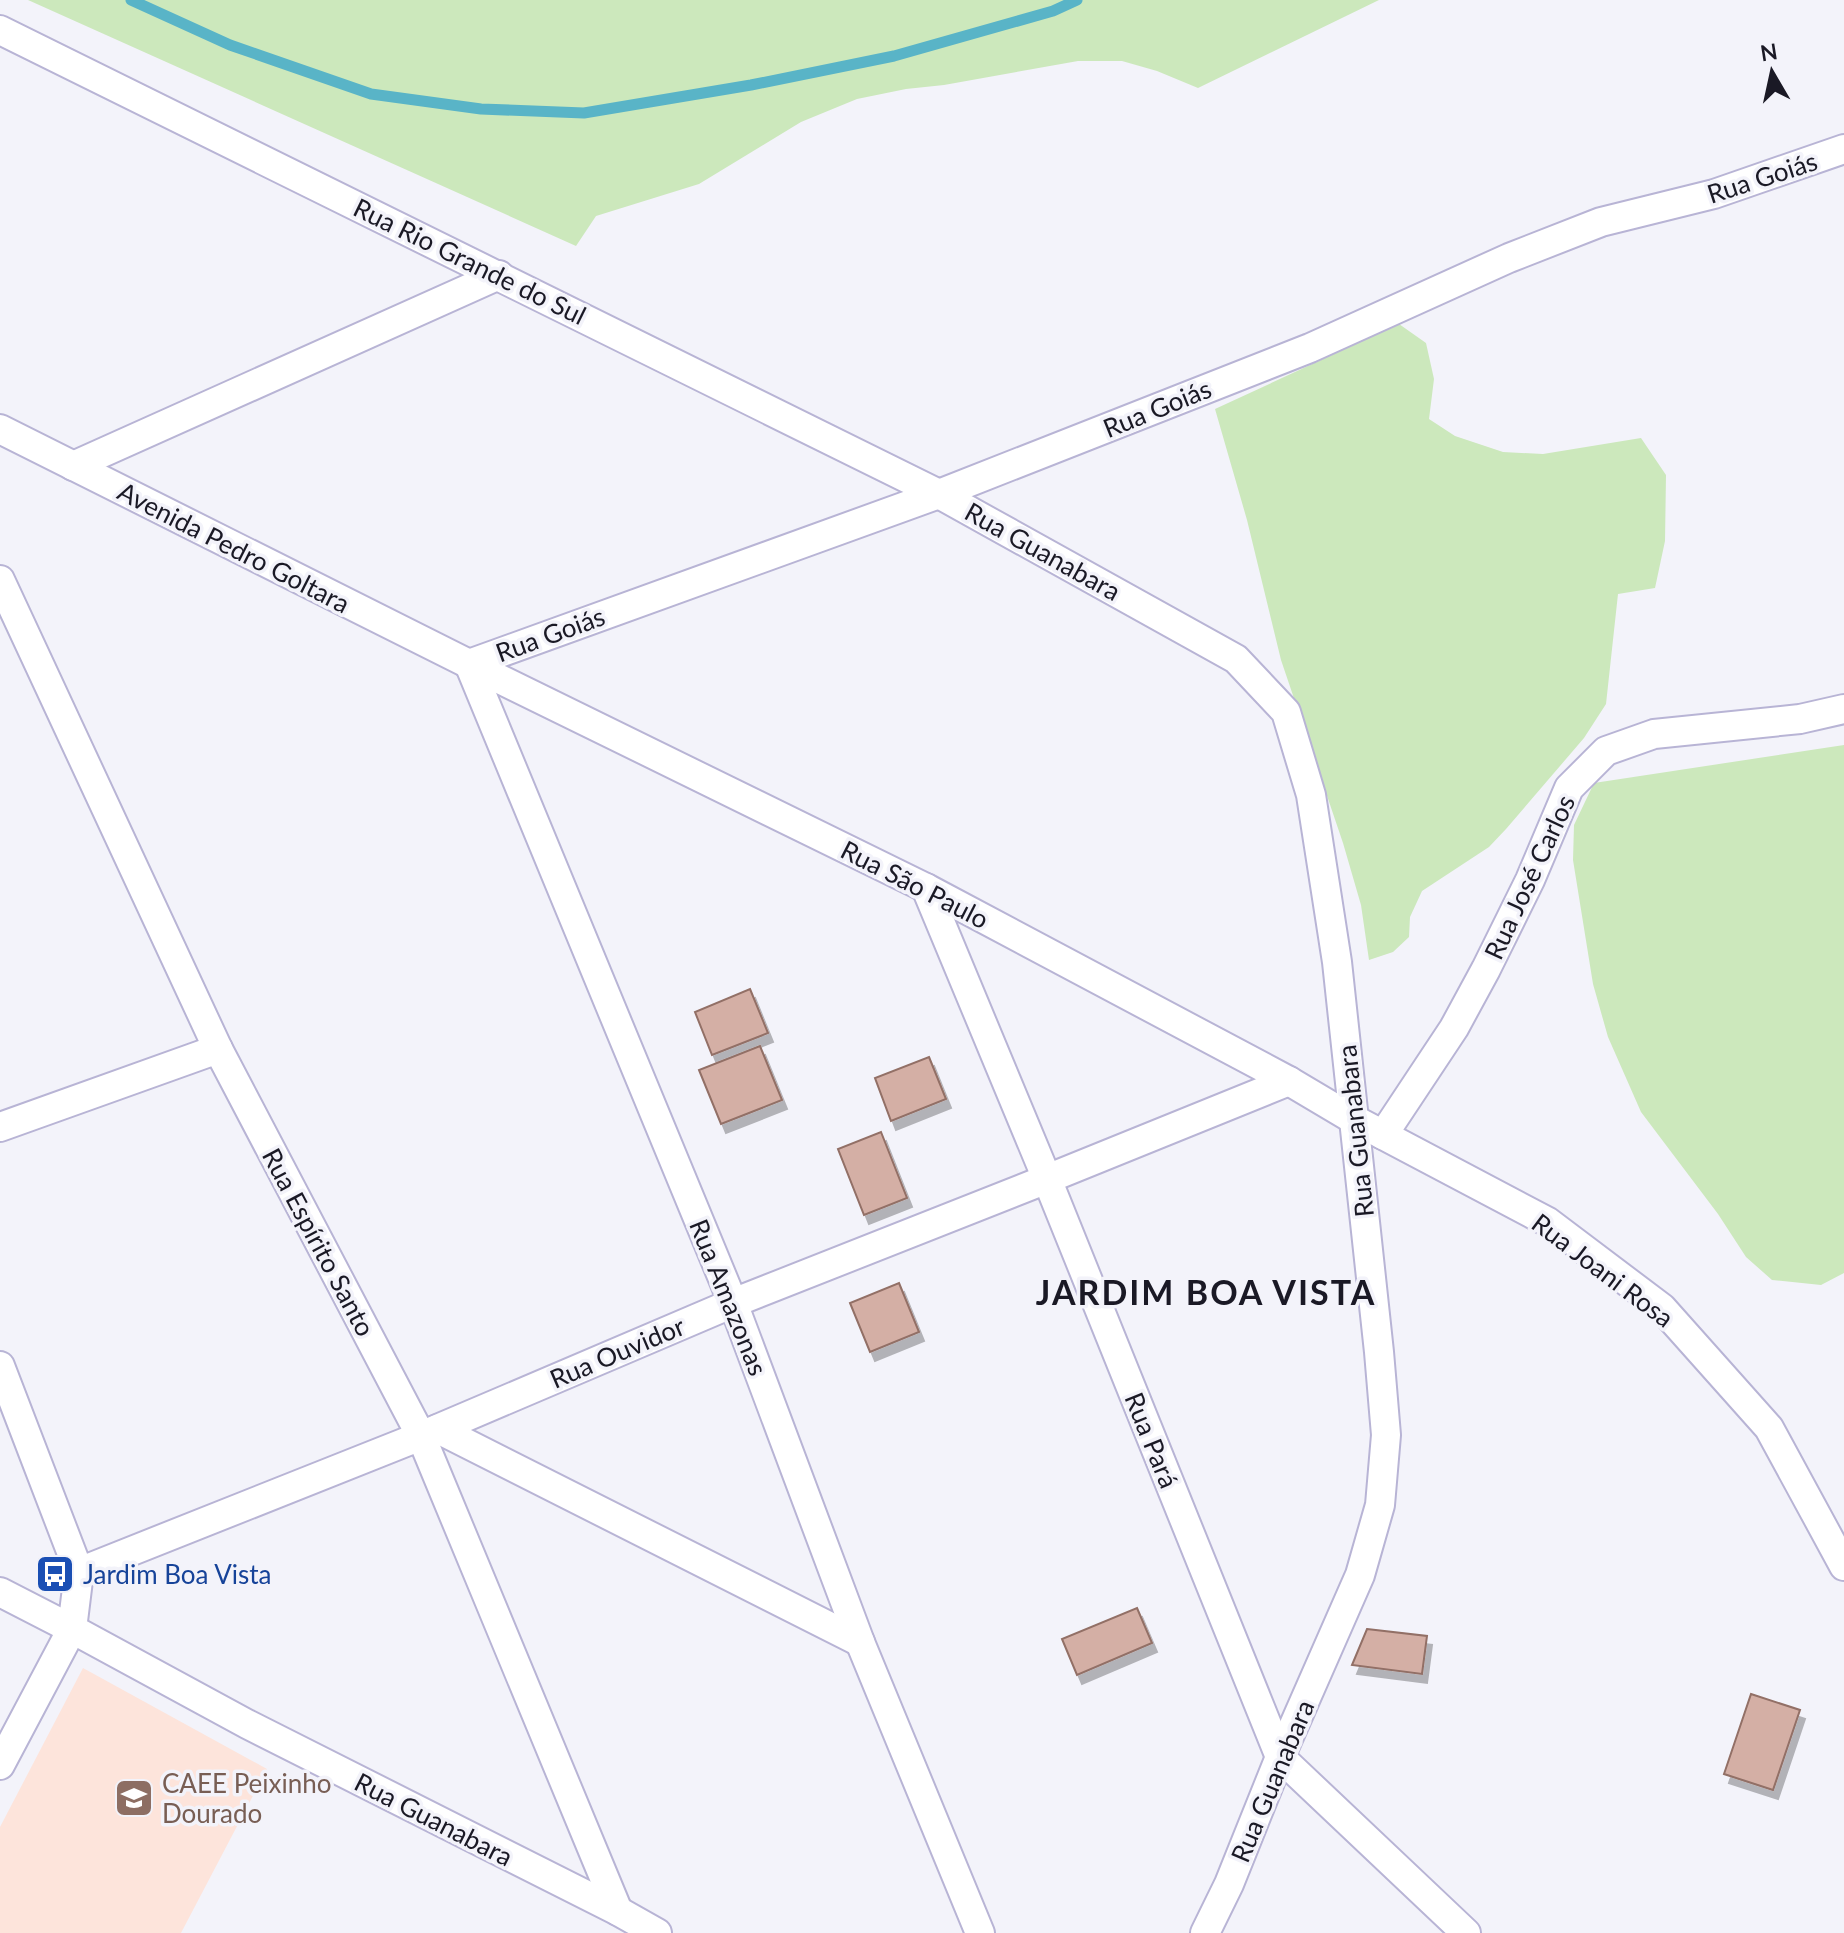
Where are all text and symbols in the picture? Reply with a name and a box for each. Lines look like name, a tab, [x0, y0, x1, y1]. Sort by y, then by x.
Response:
north arrow	[1732, 32, 1812, 112]
text: N	[1758, 37, 1779, 66]
street label: Rua Goiás	[1703, 144, 1821, 210]
street label: Rua Rio Grande do Sul	[349, 191, 591, 331]
street label: Rua Goiás	[1098, 372, 1216, 444]
street label: Avenida Pedro Goltara	[113, 475, 355, 619]
street label: Rua Guanabara	[960, 495, 1126, 607]
street label: Rua Goiás	[491, 599, 609, 669]
street label: Rua José Carlos	[1477, 790, 1581, 964]
street label: Rua São Paulo	[836, 833, 994, 935]
street label: Rua Guanabara	[1330, 1043, 1380, 1219]
street label: Rua Espírito Santo	[256, 1143, 382, 1341]
street label: Rua Joani Rosa	[1526, 1206, 1680, 1334]
street label: Rua Amazonas	[683, 1214, 775, 1380]
district label: JARDIM BOA VISTA	[1036, 1271, 1376, 1312]
street label: Rua Ouvidor	[545, 1309, 690, 1395]
street label: Rua Pará	[1118, 1388, 1186, 1492]
bus stop icon: Jardim Boa Vista	[34, 1553, 76, 1595]
place label: Jardim Boa Vista	[83, 1558, 272, 1590]
street label: Rua Guanabara	[1223, 1695, 1321, 1867]
street label: Rua Guanabara	[350, 1765, 518, 1873]
place label: CAEE Peixinho Dourado	[162, 1767, 332, 1829]
school or university icon: CAEE Peixinho Dourado	[113, 1777, 155, 1819]

